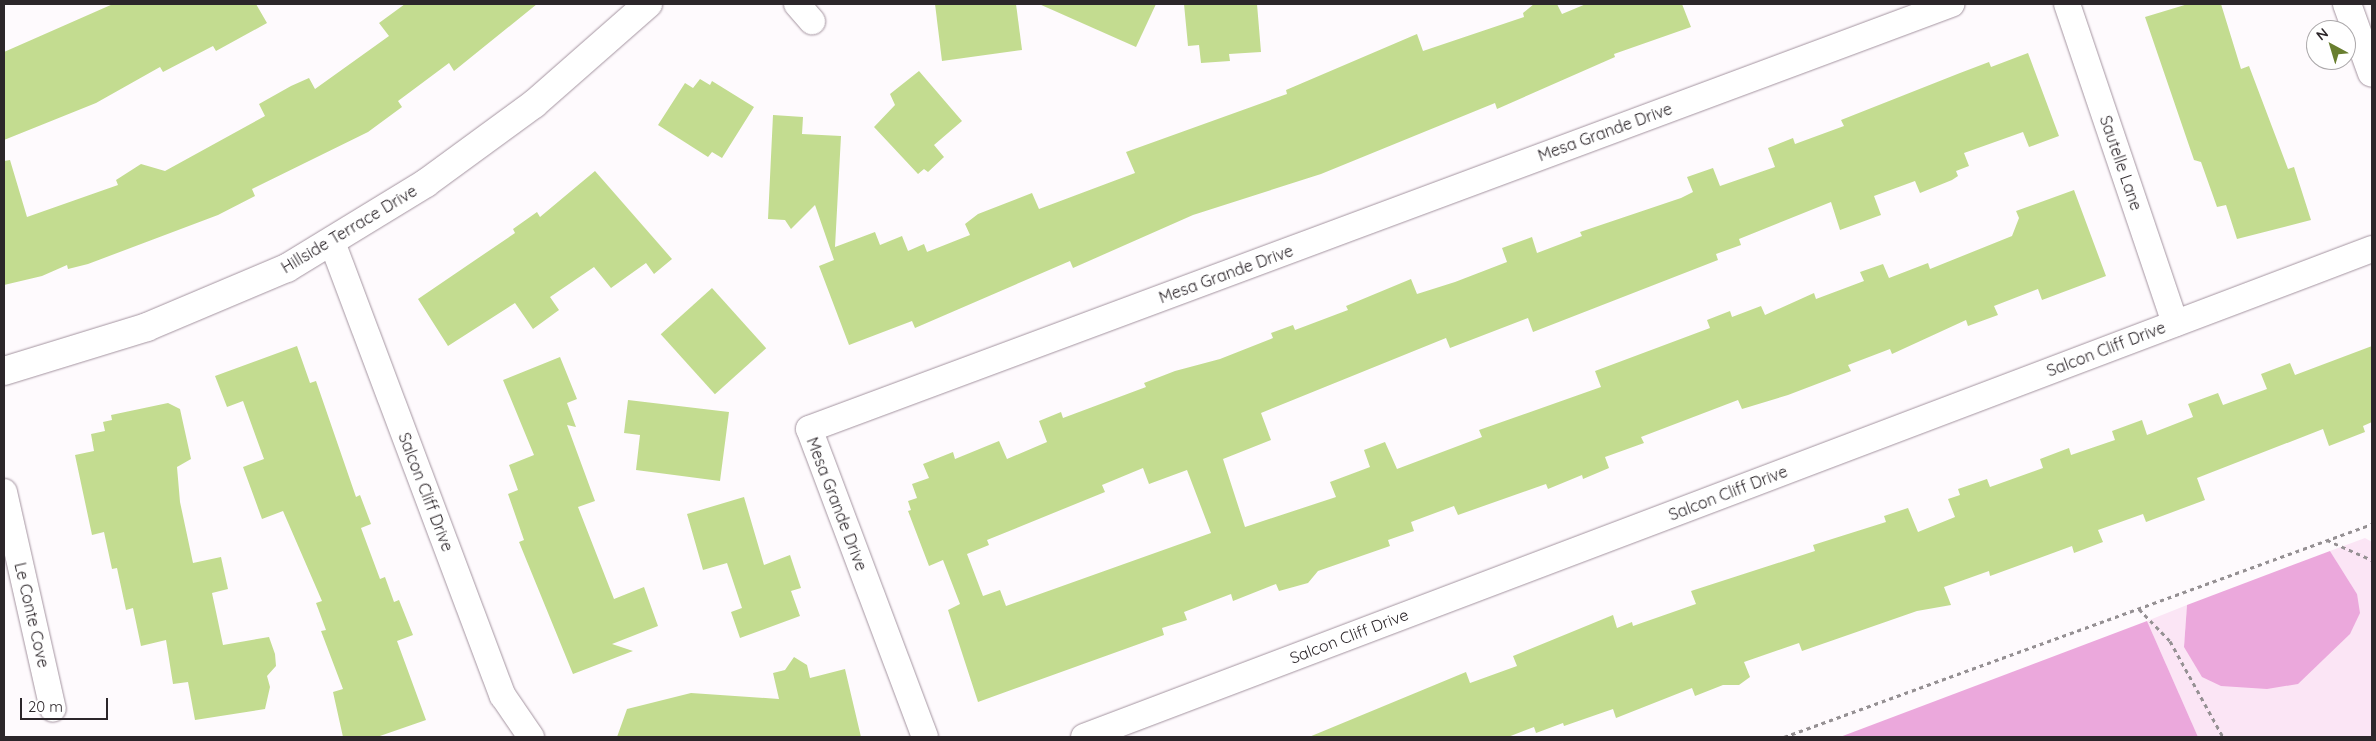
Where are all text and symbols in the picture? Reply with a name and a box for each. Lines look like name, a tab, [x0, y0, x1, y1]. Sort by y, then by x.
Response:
north arrow	[2306, 20, 2356, 70]
text: N	[2313, 24, 2332, 44]
street label: Mesa Grande Drive	[1535, 99, 1675, 165]
street label: Sautelle Lane	[2096, 113, 2146, 213]
street label: Hillside Terrace Drive	[278, 181, 420, 277]
street label: Mesa Grande Drive	[1156, 241, 1296, 307]
street label: Salcon Cliff Drive	[2044, 318, 2168, 380]
street label: Salcon Cliff Drive	[395, 430, 457, 554]
street label: Mesa Grande Drive	[803, 434, 871, 574]
street label: Salcon Cliff Drive	[1666, 462, 1790, 524]
street label: Le Conte Cove	[11, 560, 53, 670]
street label: Salcon Cliff Drive	[1287, 605, 1411, 667]
scale bar	[22, 688, 110, 720]
text: 20 m	[28, 697, 63, 716]

